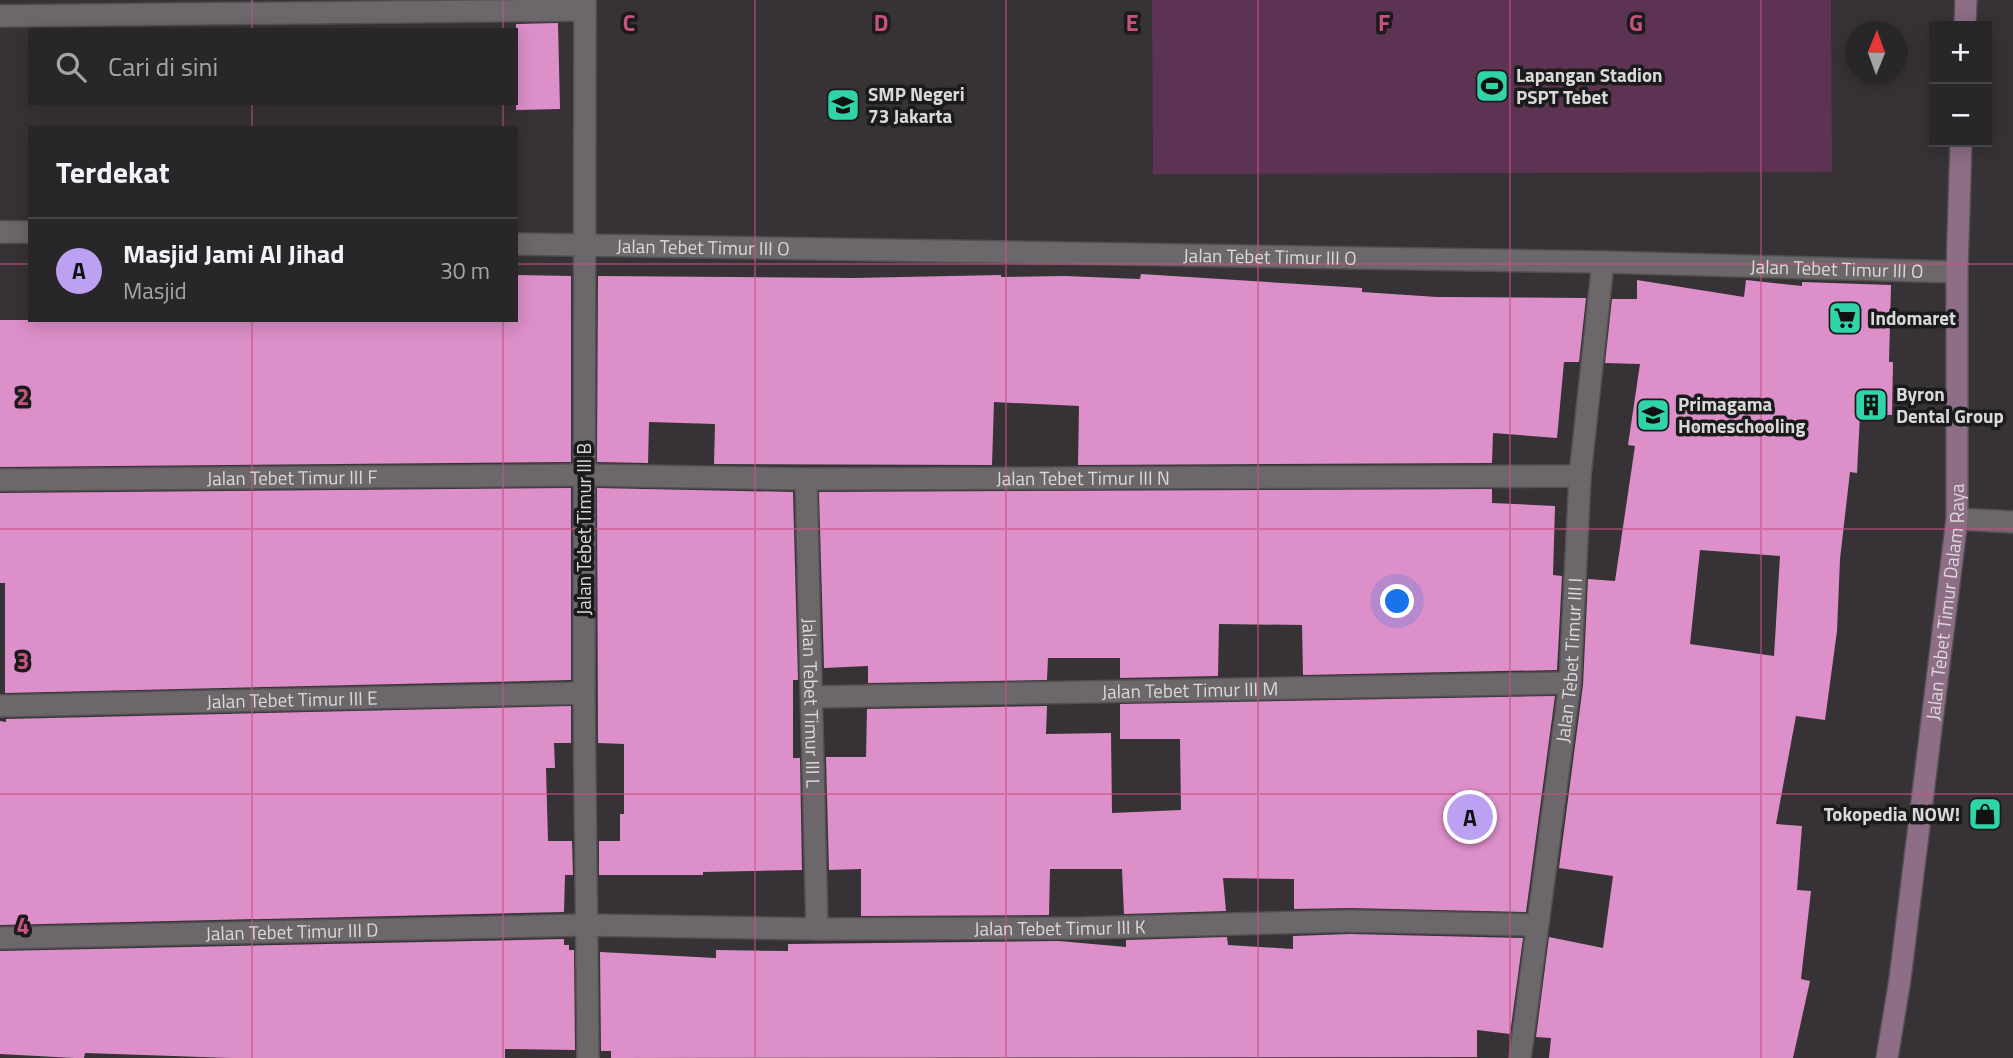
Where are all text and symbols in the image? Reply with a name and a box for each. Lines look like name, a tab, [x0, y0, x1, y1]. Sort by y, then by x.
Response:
text: C	[623, 5, 635, 40]
text: D	[874, 5, 888, 40]
text: E	[1126, 5, 1138, 40]
text: F	[1378, 5, 1390, 40]
text: G	[1629, 5, 1643, 40]
north arrow	[1845, 21, 1908, 84]
map controls	[1929, 21, 1992, 147]
button: +	[1929, 21, 1992, 84]
search box	[28, 28, 518, 105]
text: Cari di sini	[108, 47, 218, 86]
icon: search	[52, 48, 90, 86]
place label: Lapangan Stadion PSPT Tebet	[1516, 60, 1663, 111]
sports icon: Lapangan Stadion PSPT Tebet	[1473, 67, 1511, 105]
place label: SMP Negeri 73 Jakarta	[868, 79, 965, 130]
button: −	[1929, 84, 1992, 147]
school or university icon: SMP Negeri 73 Jakarta	[824, 86, 862, 124]
text: Terdekat	[56, 149, 170, 195]
street label: Jalan Tebet Timur III O	[616, 231, 790, 263]
text: Masjid Jami Al Jihad	[123, 234, 345, 273]
street label: Jalan Tebet Timur III O	[1183, 240, 1357, 272]
street label: Jalan Tebet Timur III O	[1750, 251, 1924, 285]
text: A	[72, 253, 86, 288]
text: 30 m	[440, 253, 490, 288]
text: Masjid	[123, 273, 187, 308]
supermarket icon: Indomaret	[1826, 299, 1864, 337]
place label: Indomaret	[1870, 303, 1956, 332]
text: 2	[17, 379, 29, 414]
place label: Byron Dental Group	[1896, 379, 2004, 430]
building icon: Byron Dental Group	[1852, 386, 1890, 424]
place label: Primagama Homeschooling	[1678, 389, 1805, 440]
school or university icon: Primagama Homeschooling	[1634, 396, 1672, 434]
street label: Jalan Tebet Timur III B	[569, 443, 598, 615]
street label: Jalan Tebet Timur III F	[206, 462, 378, 492]
street label: Jalan Tebet Timur III N	[996, 463, 1170, 492]
street label: Jalan Tebet Timur Dalam Raya	[1917, 483, 1971, 722]
street label: Jalan Tebet Timur III I	[1547, 577, 1589, 744]
your location	[1380, 584, 1414, 618]
street label: Jalan Tebet Timur III L	[795, 618, 829, 788]
text: 3	[17, 643, 29, 678]
street label: Jalan Tebet Timur III M	[1101, 673, 1279, 706]
street label: Jalan Tebet Timur III E	[206, 683, 378, 715]
pin: A	[1447, 791, 1493, 843]
shop icon: Tokopedia NOW!	[1966, 795, 2004, 833]
place label: Tokopedia NOW!	[1824, 799, 1960, 828]
text: 4	[17, 908, 29, 943]
street label: Jalan Tebet Timur III K	[974, 911, 1146, 942]
street label: Jalan Tebet Timur III D	[205, 915, 379, 947]

